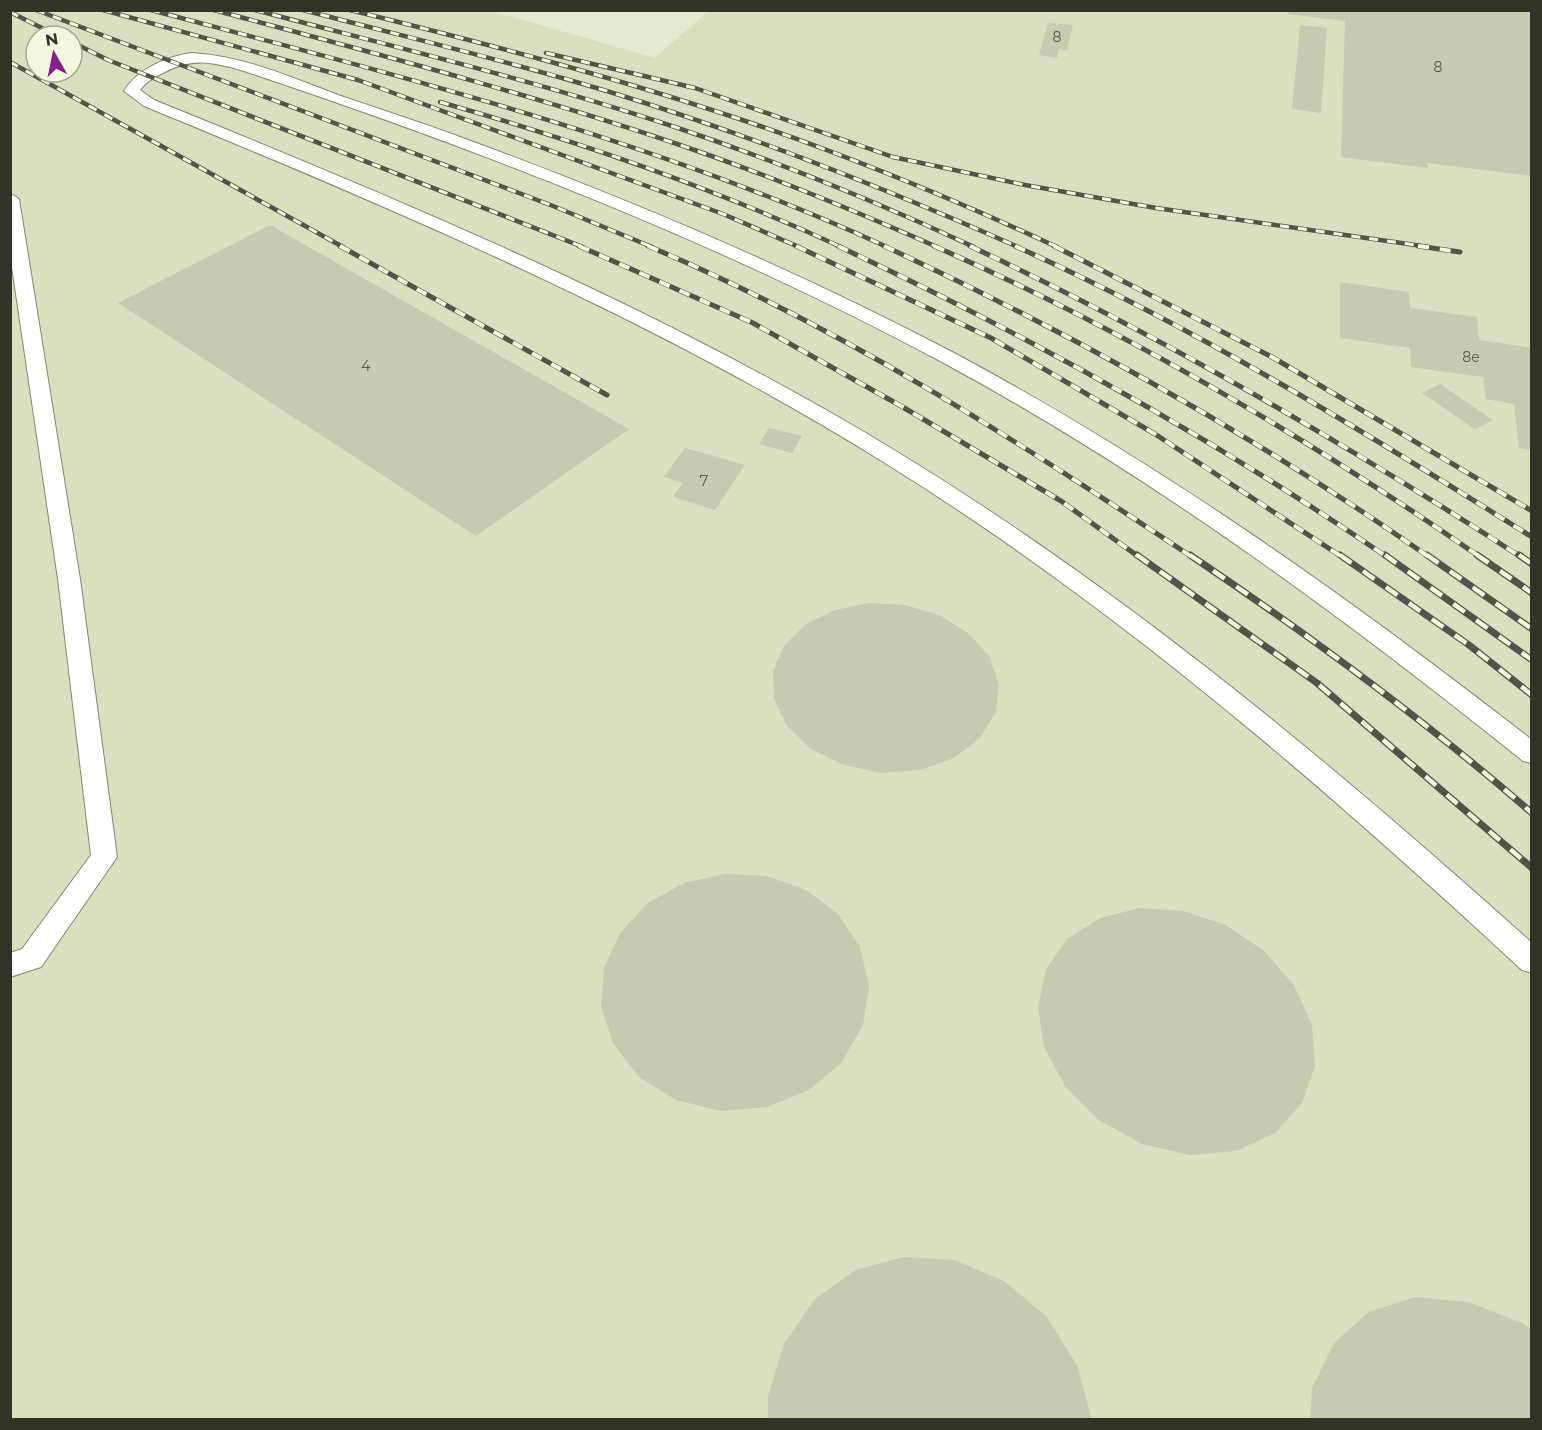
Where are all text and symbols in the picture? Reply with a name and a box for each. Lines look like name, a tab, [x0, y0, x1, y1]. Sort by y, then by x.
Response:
north arrow	[24, 24, 84, 84]
house number: 8	[1053, 28, 1062, 46]
text: N	[44, 29, 60, 50]
house number: 8	[1434, 58, 1443, 76]
house number: 8e	[1462, 348, 1480, 366]
house number: 4	[361, 357, 371, 375]
house number: 7	[700, 471, 709, 490]

